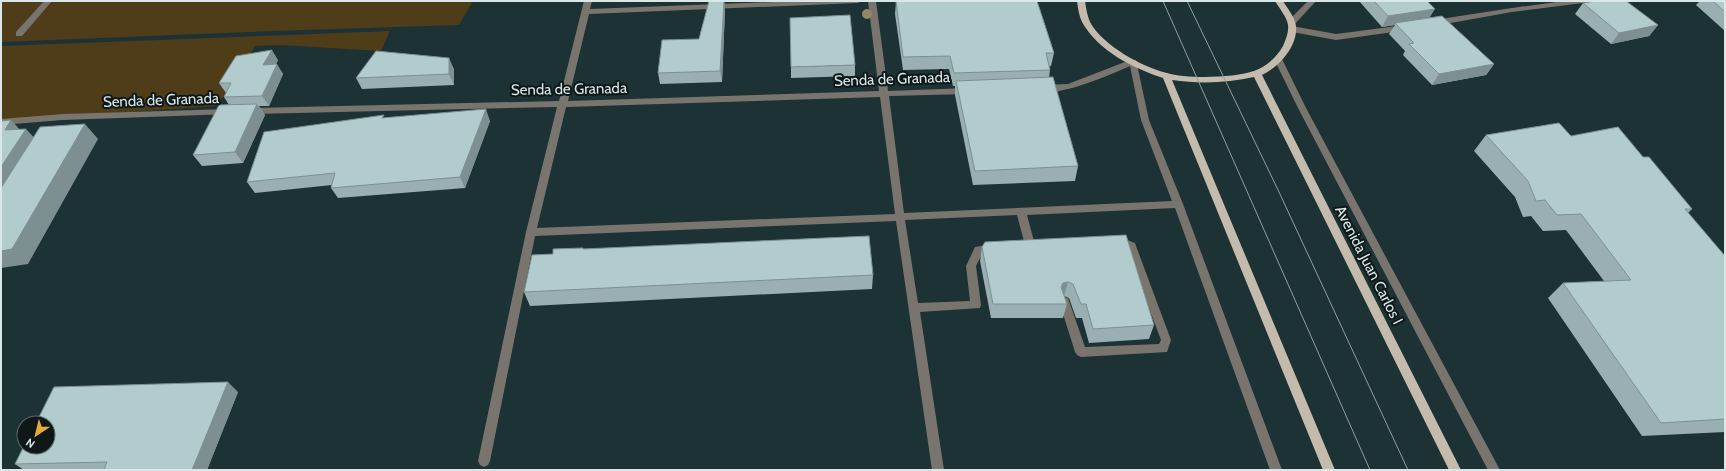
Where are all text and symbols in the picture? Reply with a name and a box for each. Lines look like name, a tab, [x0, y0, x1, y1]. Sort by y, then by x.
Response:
street label: Senda de Granada	[834, 68, 951, 90]
street label: Senda de Granada	[511, 79, 628, 99]
street label: Senda de Granada	[103, 89, 220, 111]
street label: Avenida Juan Carlos I	[1331, 203, 1407, 327]
north arrow	[16, 415, 56, 455]
text: N	[23, 435, 37, 451]

